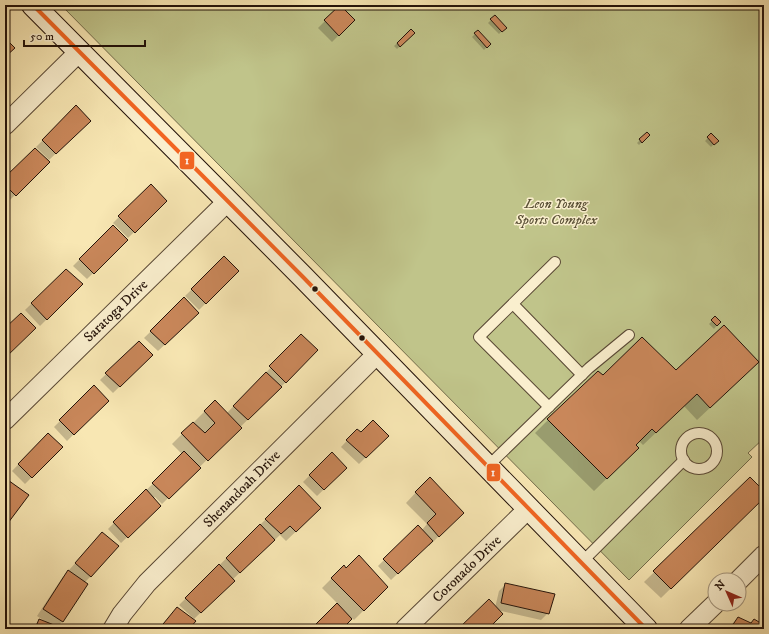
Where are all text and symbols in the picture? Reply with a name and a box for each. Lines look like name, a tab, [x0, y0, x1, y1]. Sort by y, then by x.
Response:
scale bar	[24, 22, 145, 48]
text: 50 m	[30, 29, 54, 44]
line badge: 1	[179, 151, 195, 170]
text: 1	[185, 154, 189, 168]
park label: Leon Young Sports Complex	[514, 195, 598, 229]
street label: Saratoga Drive	[80, 276, 152, 346]
unlabelled marker	[310, 284, 320, 294]
unlabelled marker	[357, 333, 367, 343]
street label: Shenandoah Drive	[199, 446, 285, 532]
line badge: 1	[486, 463, 501, 482]
text: 1	[491, 466, 495, 480]
street label: Coronado Drive	[429, 531, 506, 607]
north arrow	[707, 572, 747, 612]
text: N	[712, 577, 729, 594]

